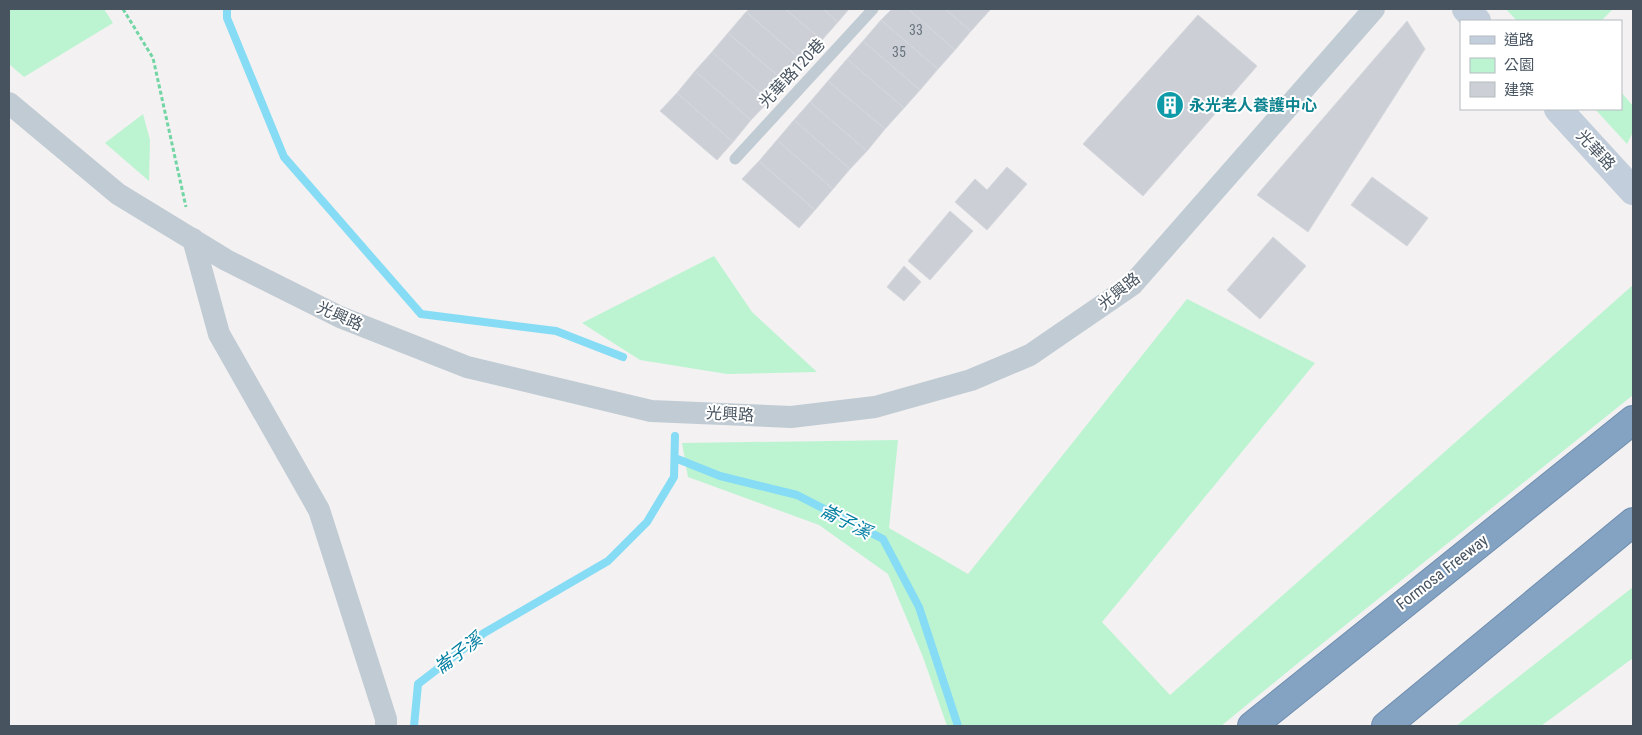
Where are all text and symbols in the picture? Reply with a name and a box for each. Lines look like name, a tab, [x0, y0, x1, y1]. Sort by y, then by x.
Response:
legend	[1460, 20, 1622, 110]
house number: 33	[909, 22, 923, 38]
text: 道路	[1504, 31, 1534, 49]
street label: 光華路120巷	[755, 34, 829, 112]
house number: 35	[892, 44, 906, 60]
text: 公園	[1504, 56, 1534, 74]
text: 建築	[1504, 81, 1534, 99]
building icon: 永光老人養護中心	[1155, 90, 1185, 120]
place label: 永光老人養護中心	[1189, 96, 1317, 115]
street label: 光華路	[1573, 126, 1619, 174]
street label: 光興路	[1094, 269, 1144, 313]
street label: 光興路	[314, 298, 366, 334]
street label: 光興路	[706, 403, 754, 425]
water label: 崙子溪	[817, 499, 877, 544]
street label: Formosa Freeway	[1392, 530, 1492, 614]
water label: 崙子溪	[430, 627, 488, 678]

